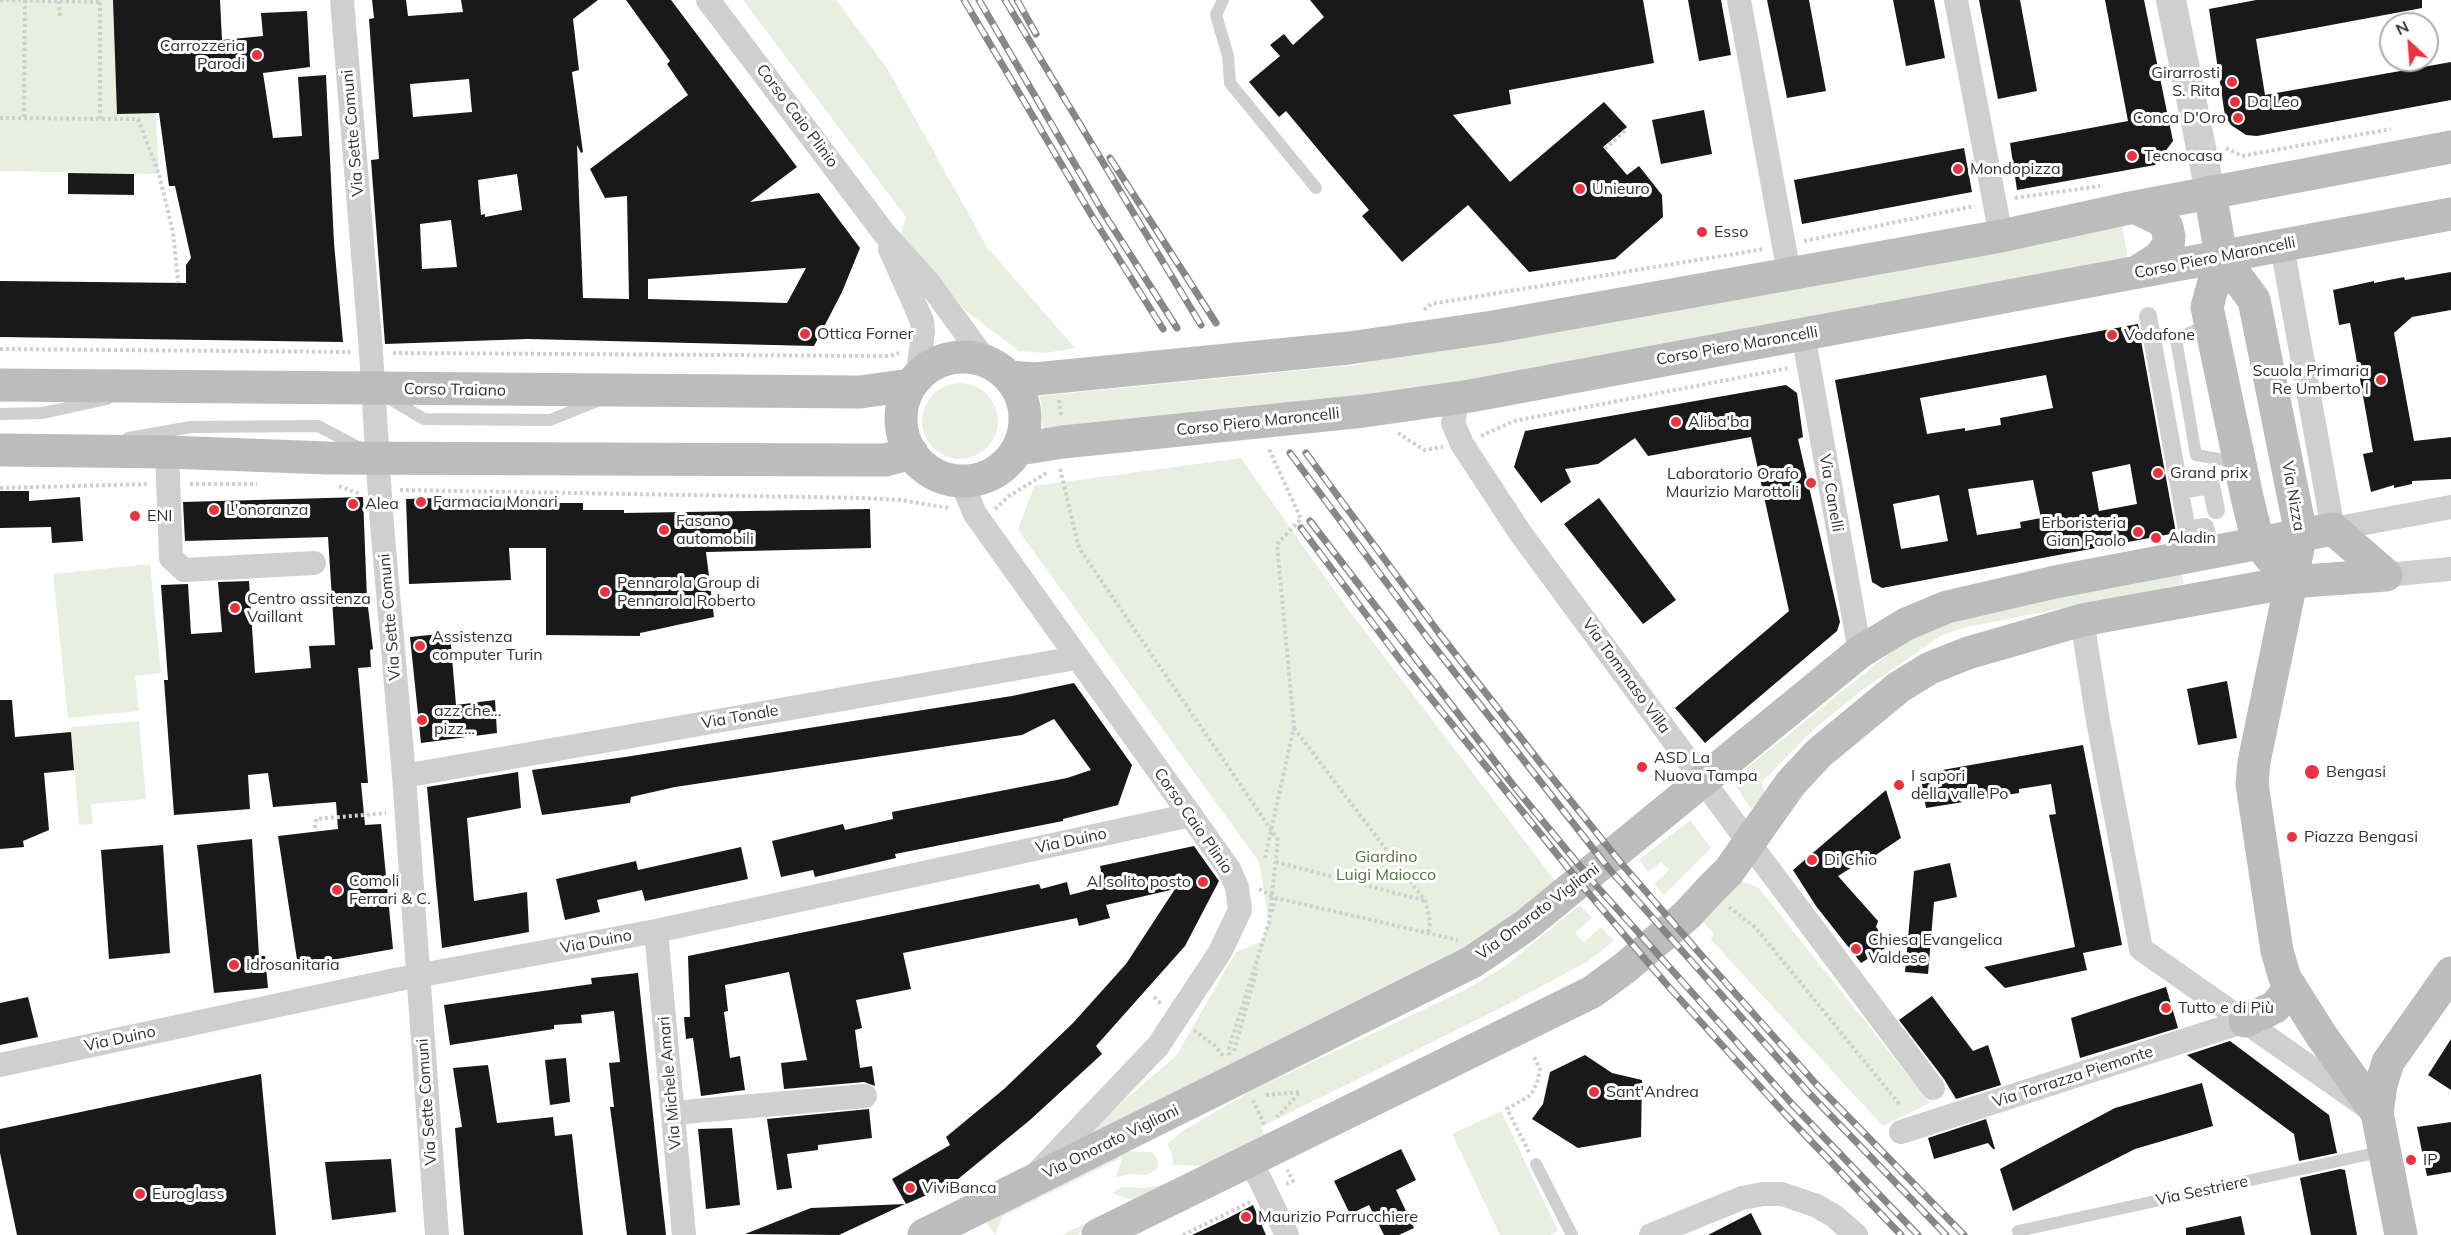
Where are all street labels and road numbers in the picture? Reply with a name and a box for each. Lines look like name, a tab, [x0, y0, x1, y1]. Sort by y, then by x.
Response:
street label: Corso Caio Plinio	[752, 61, 842, 171]
street label: Via Sette Comuni	[338, 69, 368, 197]
street label: Corso Piero Maroncelli	[2133, 233, 2297, 283]
street label: Corso Piero Maroncelli	[1655, 322, 1819, 370]
street label: Corso Traiano	[404, 380, 506, 400]
street label: Corso Piero Maroncelli	[1176, 404, 1340, 440]
street label: Via Canelli	[1815, 453, 1847, 533]
street label: Via Nizza	[2277, 460, 2309, 532]
street label: Via Sette Comuni	[375, 553, 405, 681]
street label: Via Tommaso Villa	[1578, 615, 1674, 737]
street label: Via Tonale	[700, 701, 780, 733]
street label: Corso Caio Plinio	[1150, 765, 1236, 877]
street label: Via Duino	[1034, 824, 1108, 858]
street label: Via Onorato Vigliani	[1473, 860, 1603, 964]
street label: Via Duino	[559, 926, 633, 958]
street label: Via Michele Amari	[655, 1015, 685, 1151]
street label: Via Duino	[83, 1022, 157, 1056]
street label: Via Sette Comuni	[413, 1038, 441, 1166]
street label: Via Torrazza Piemonte	[1990, 1042, 2156, 1112]
street label: Via Onorato Vigliani	[1040, 1101, 1182, 1183]
street label: Via Sestriere	[2154, 1172, 2250, 1210]

